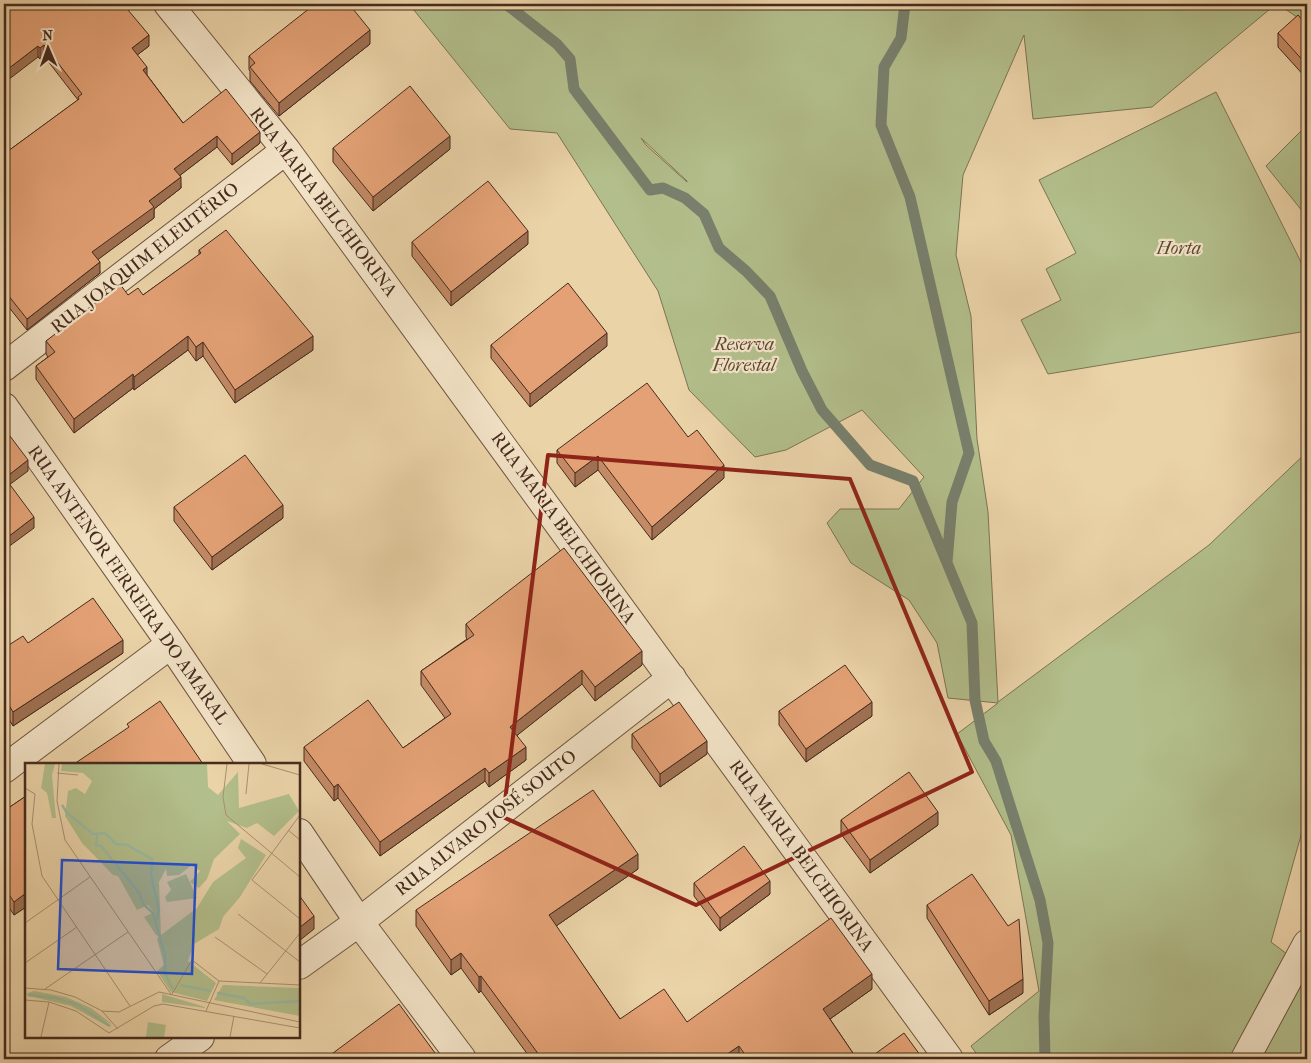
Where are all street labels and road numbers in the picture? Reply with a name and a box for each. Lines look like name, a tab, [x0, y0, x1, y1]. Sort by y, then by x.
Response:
street label: RUA MARIA BELCHIORINA	[245, 103, 401, 301]
street label: RUA JOAQUIM ELEUTÉRIO	[46, 177, 243, 338]
street label: RUA MARIA BELCHIORINA	[486, 428, 640, 628]
street label: RUA ANTENOR FERREIRA DO AMARAL	[23, 442, 233, 728]
street label: RUA ALVARO JOSÉ SOUTO	[390, 745, 581, 900]
street label: RUA MARIA BELCHIORINA	[724, 756, 878, 956]

